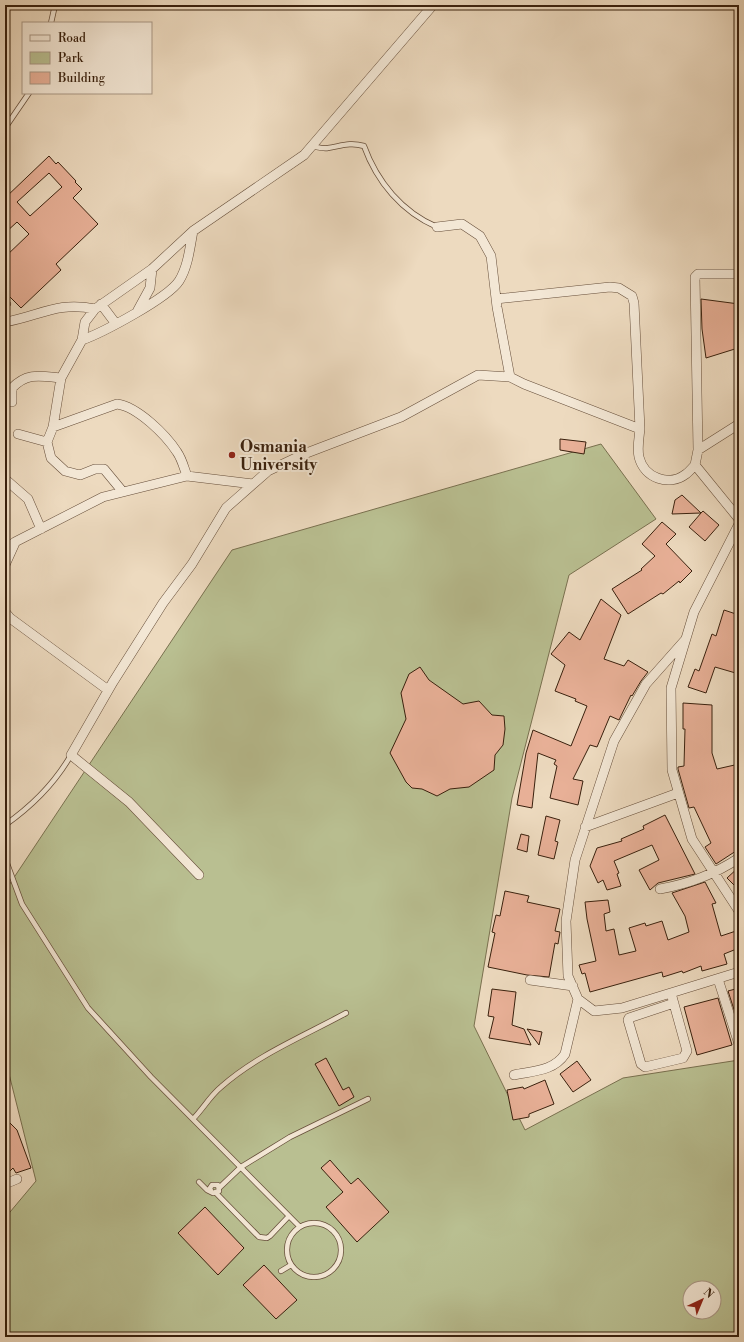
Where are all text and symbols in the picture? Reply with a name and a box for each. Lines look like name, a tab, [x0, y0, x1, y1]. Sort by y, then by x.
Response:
legend	[22, 22, 152, 94]
text: Road	[58, 31, 86, 46]
text: Park	[58, 51, 84, 66]
text: Building	[57, 71, 106, 86]
place label: Osmania University	[240, 437, 318, 475]
marker: Osmania University	[227, 450, 237, 460]
north arrow	[682, 1280, 722, 1320]
text: N	[700, 1285, 716, 1302]

